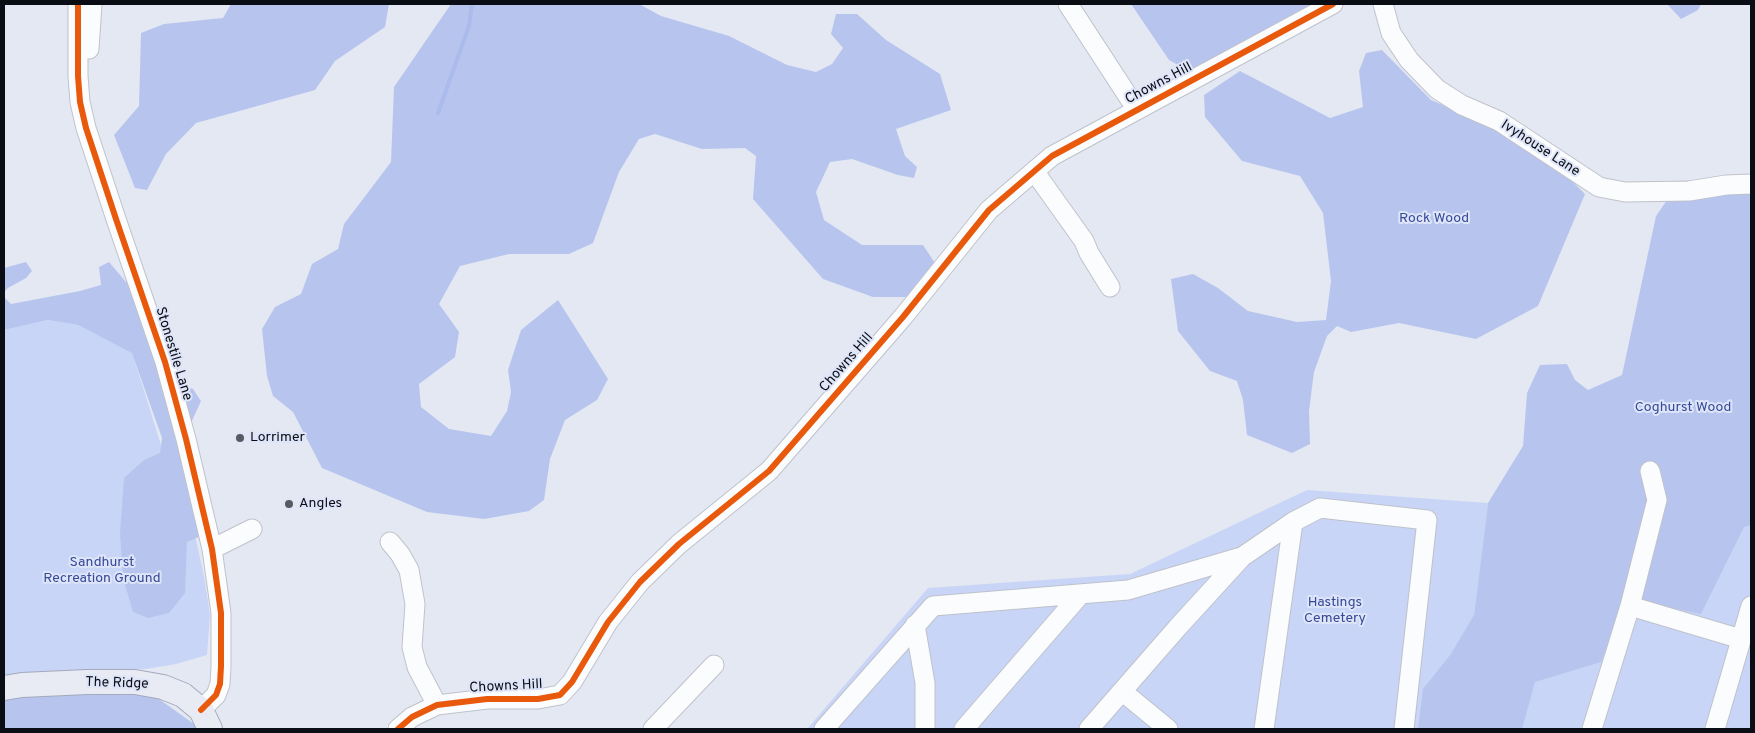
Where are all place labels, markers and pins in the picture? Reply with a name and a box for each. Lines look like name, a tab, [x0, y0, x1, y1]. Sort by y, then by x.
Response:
place label: Lorrimer	[250, 430, 305, 446]
marker: Lorrimer	[234, 432, 246, 444]
place label: Angles	[299, 496, 342, 512]
marker: Angles	[283, 498, 295, 510]

